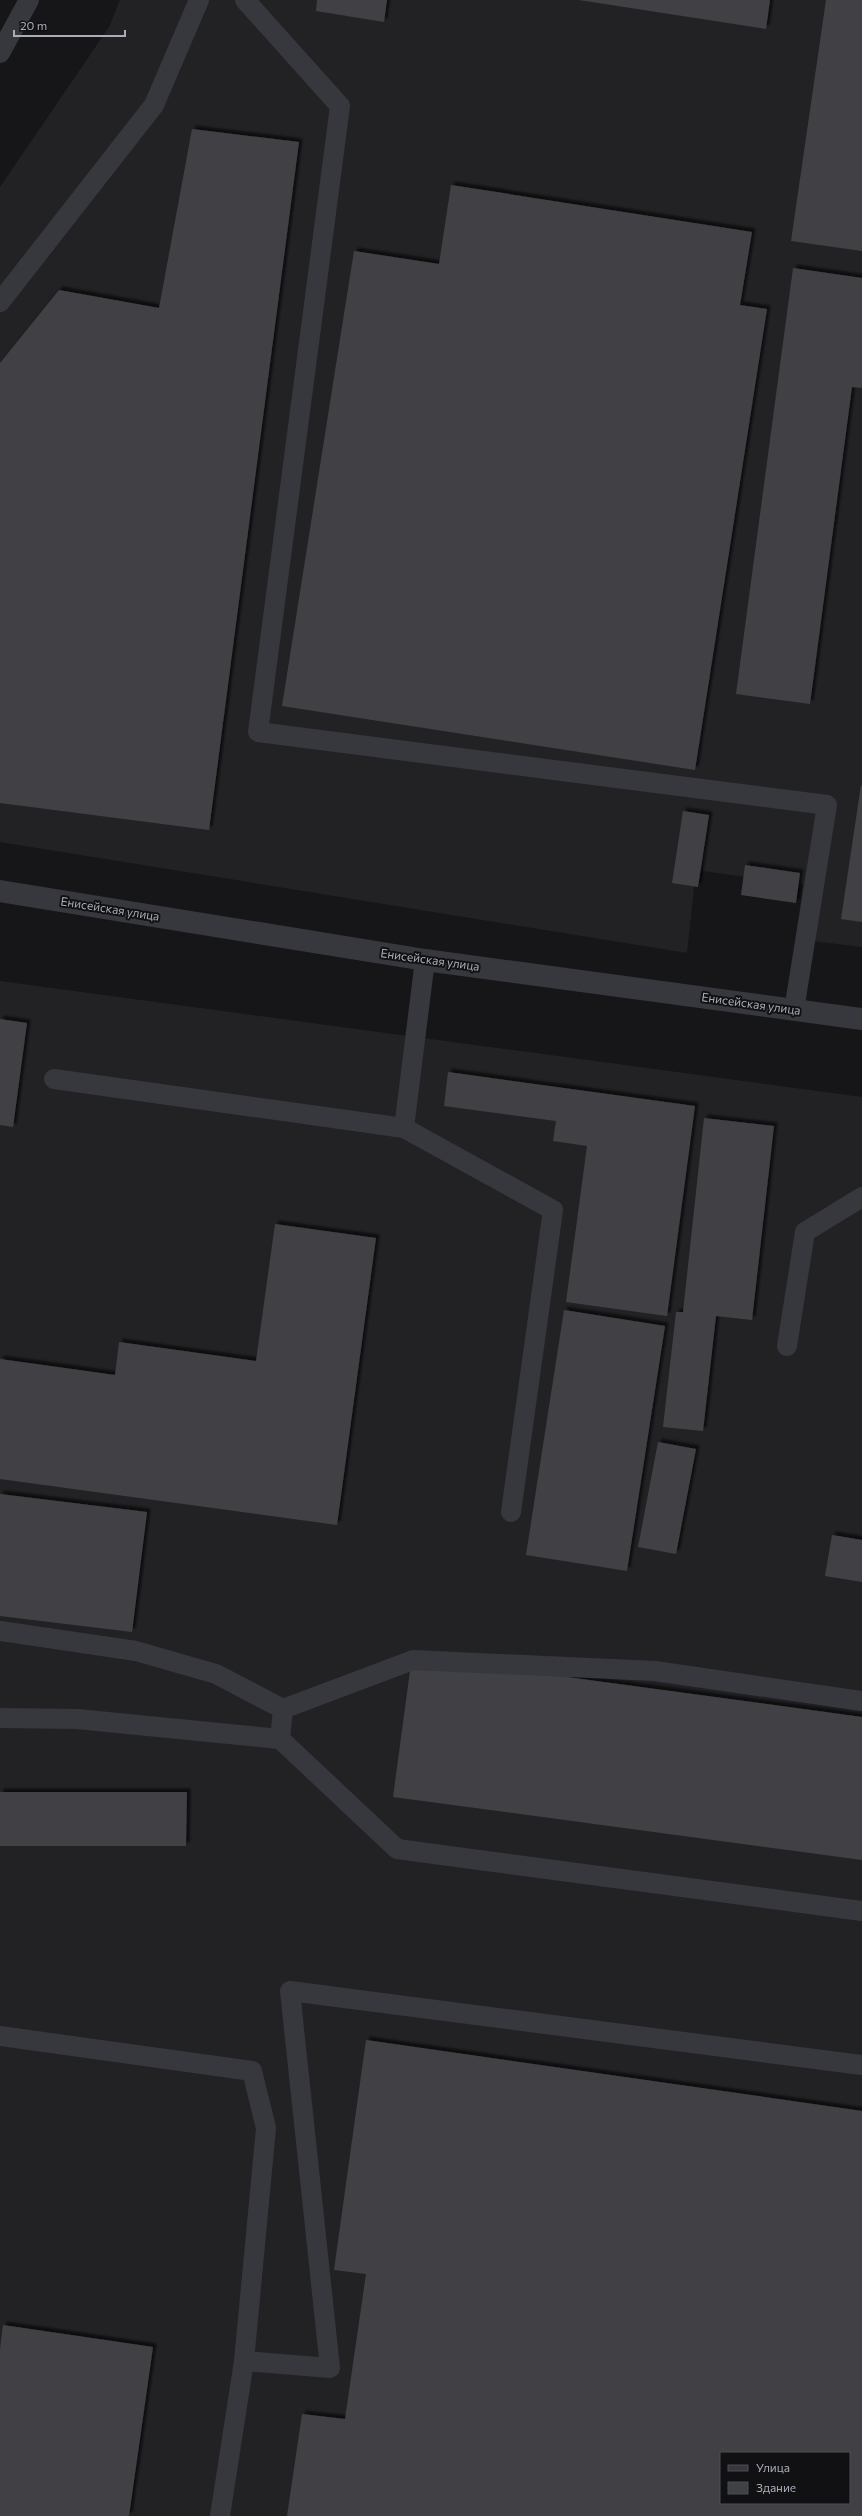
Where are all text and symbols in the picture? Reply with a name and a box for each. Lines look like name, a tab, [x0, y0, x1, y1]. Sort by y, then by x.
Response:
scale bar	[14, 12, 125, 38]
text: 20 m	[20, 18, 47, 32]
street label: Енисейская улица	[60, 893, 161, 923]
street label: Енисейская улица	[380, 945, 481, 973]
street label: Енисейская улица	[701, 989, 802, 1017]
legend	[720, 2452, 850, 2504]
text: Улица	[756, 2460, 790, 2474]
text: Здание	[756, 2480, 796, 2494]

